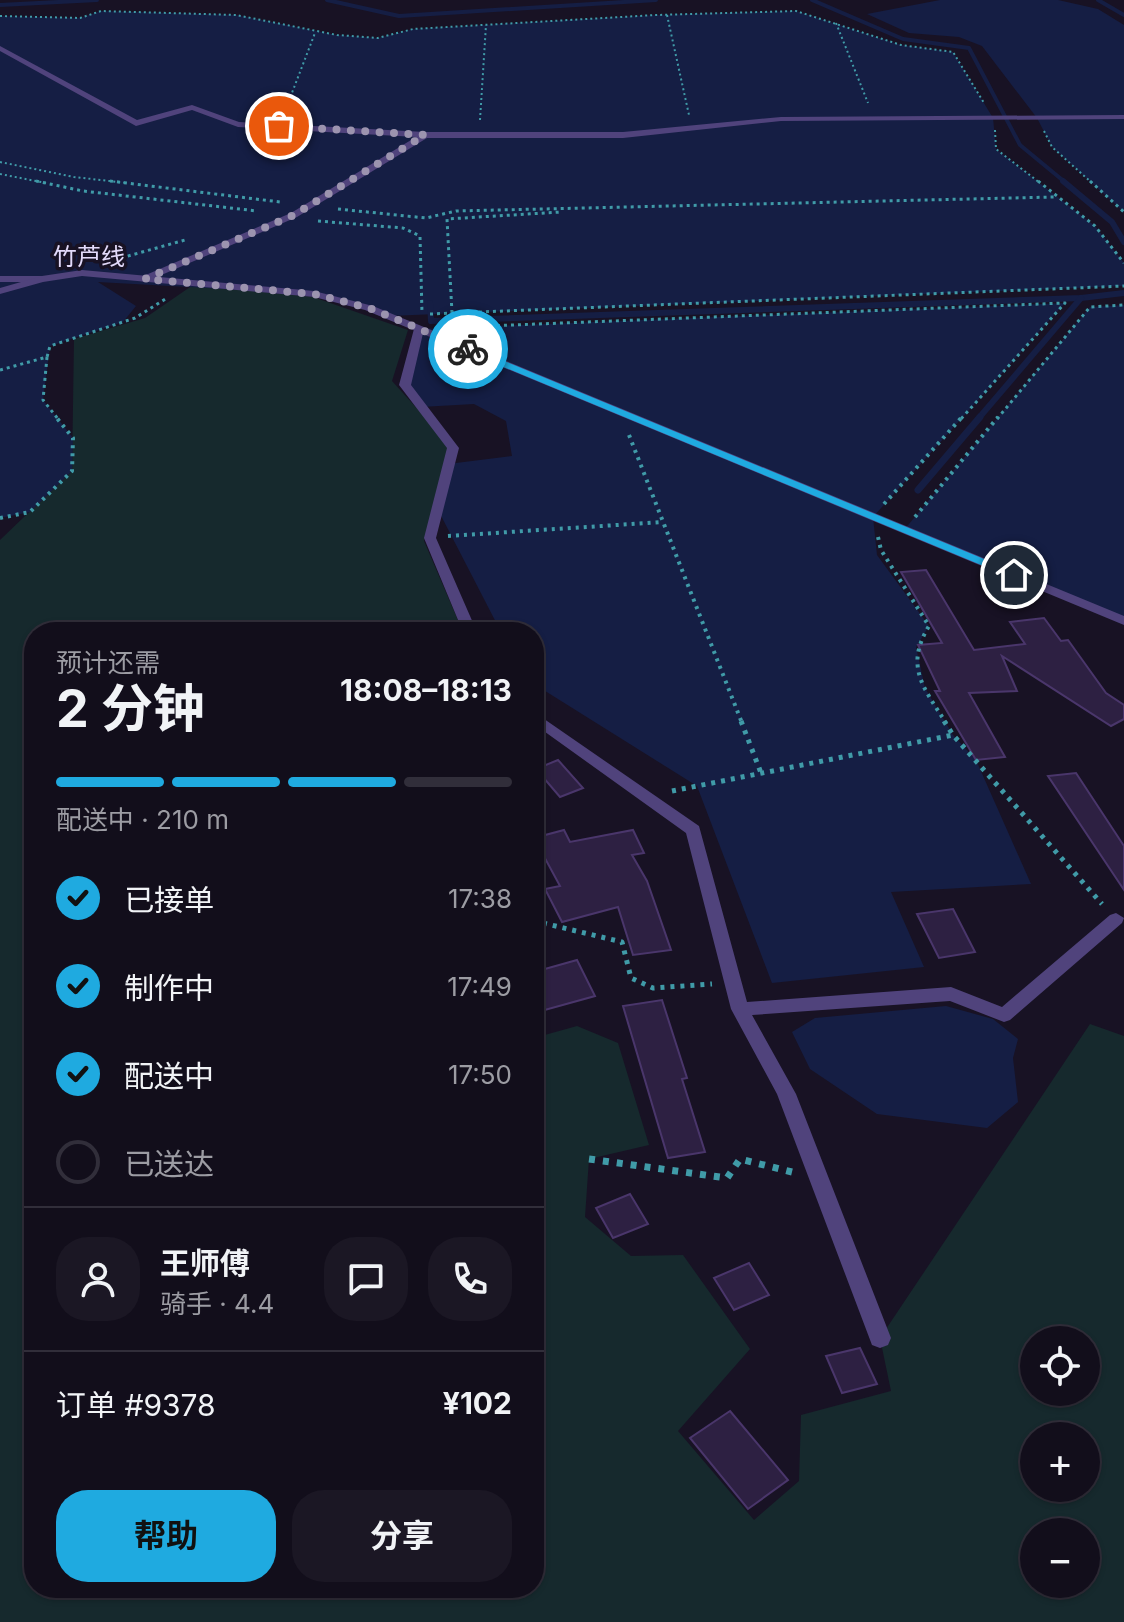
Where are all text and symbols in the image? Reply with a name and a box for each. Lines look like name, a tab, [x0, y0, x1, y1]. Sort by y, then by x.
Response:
pin	[245, 92, 313, 160]
icon: bag	[257, 104, 301, 148]
street label: 竹芦线	[53, 242, 125, 271]
courier	[428, 309, 508, 389]
icon: bike	[446, 327, 490, 371]
pin	[980, 541, 1048, 609]
icon: home	[992, 553, 1036, 597]
text: 预计还需	[56, 647, 160, 678]
text: 18:08–18:13	[340, 672, 512, 708]
text: 2 分钟	[56, 677, 205, 740]
text: 配送中 · 210 m	[56, 804, 229, 835]
icon: check	[56, 876, 100, 920]
text: 已接单	[124, 882, 214, 918]
text: 17:38	[448, 883, 512, 914]
icon: check	[56, 964, 100, 1008]
text: 制作中	[124, 970, 214, 1006]
text: 17:49	[447, 971, 512, 1002]
icon: check	[56, 1052, 100, 1096]
text: 配送中	[124, 1058, 214, 1094]
text: 17:50	[448, 1059, 512, 1090]
text: 已送达	[124, 1146, 214, 1182]
button: person	[56, 1237, 140, 1321]
button: chat	[324, 1237, 408, 1321]
button: phone	[428, 1237, 512, 1321]
text: 王师傅	[160, 1245, 250, 1281]
text: 骑手 · 4.4	[160, 1288, 274, 1319]
map controls	[1020, 1326, 1100, 1598]
button: locate	[1020, 1326, 1100, 1406]
text: ¥102	[443, 1385, 512, 1421]
text: 订单 #9378	[56, 1387, 216, 1423]
button: +	[1020, 1422, 1100, 1502]
button: 帮助	[56, 1490, 276, 1582]
button: 分享	[292, 1490, 512, 1582]
button: −	[1020, 1518, 1100, 1598]

